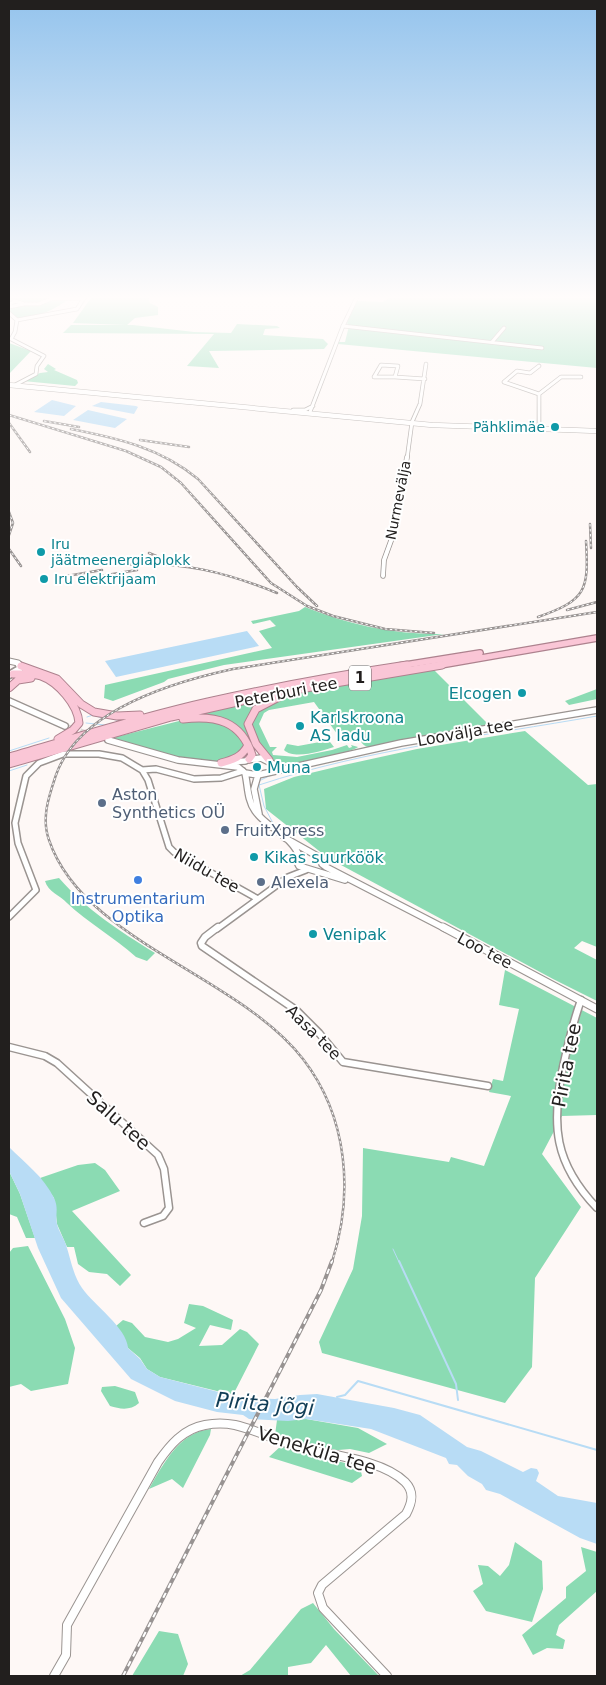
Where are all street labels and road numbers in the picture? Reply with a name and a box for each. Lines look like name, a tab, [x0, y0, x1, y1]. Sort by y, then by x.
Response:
street label: Nurmevälja	[382, 459, 414, 541]
road number: 1	[349, 666, 371, 690]
street label: Peterburi tee	[233, 673, 339, 712]
street label: Loovälja tee	[416, 715, 515, 750]
street label: Niidu tee	[171, 844, 243, 897]
street label: Loo tee	[454, 928, 515, 973]
street label: Aasa tee	[282, 1001, 345, 1064]
street label: Pirita tee	[547, 1021, 585, 1109]
street label: Salu tee	[83, 1086, 155, 1154]
street label: Veneküla tee	[255, 1421, 379, 1479]

